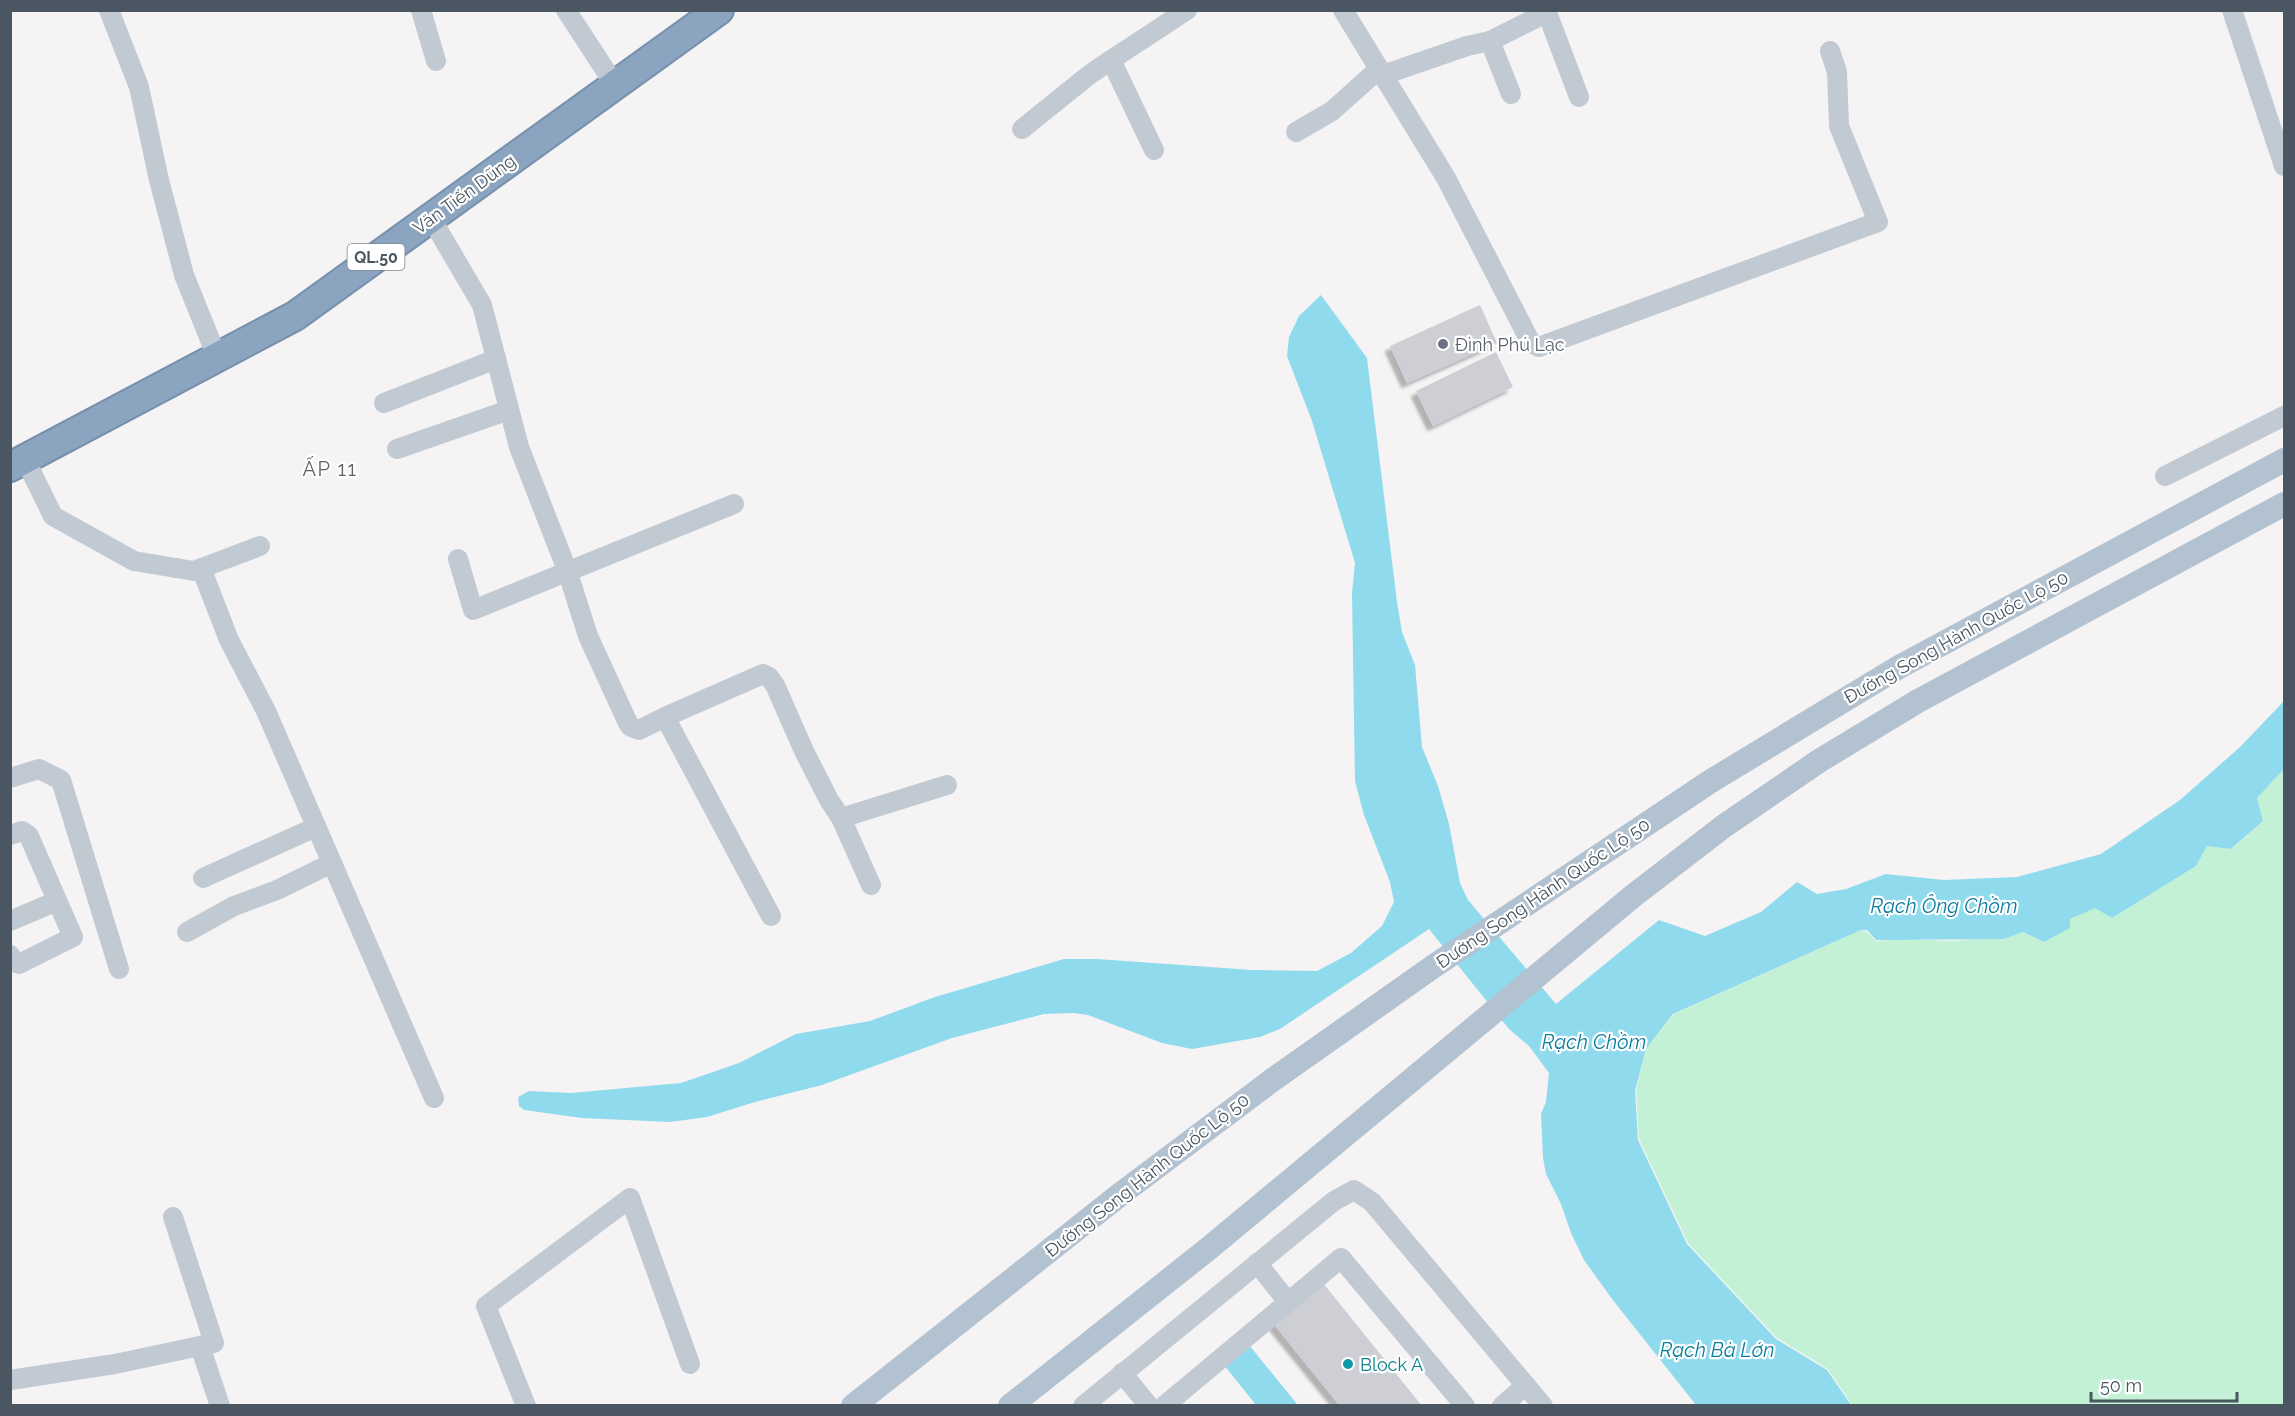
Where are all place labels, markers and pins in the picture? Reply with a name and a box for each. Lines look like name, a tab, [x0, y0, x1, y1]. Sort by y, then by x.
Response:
place label: Đình Phú Lạc	[1455, 334, 1565, 355]
marker: Đình Phú Lạc	[1436, 337, 1450, 351]
place label: Block A	[1360, 1354, 1423, 1375]
marker: Block A	[1341, 1357, 1355, 1371]

